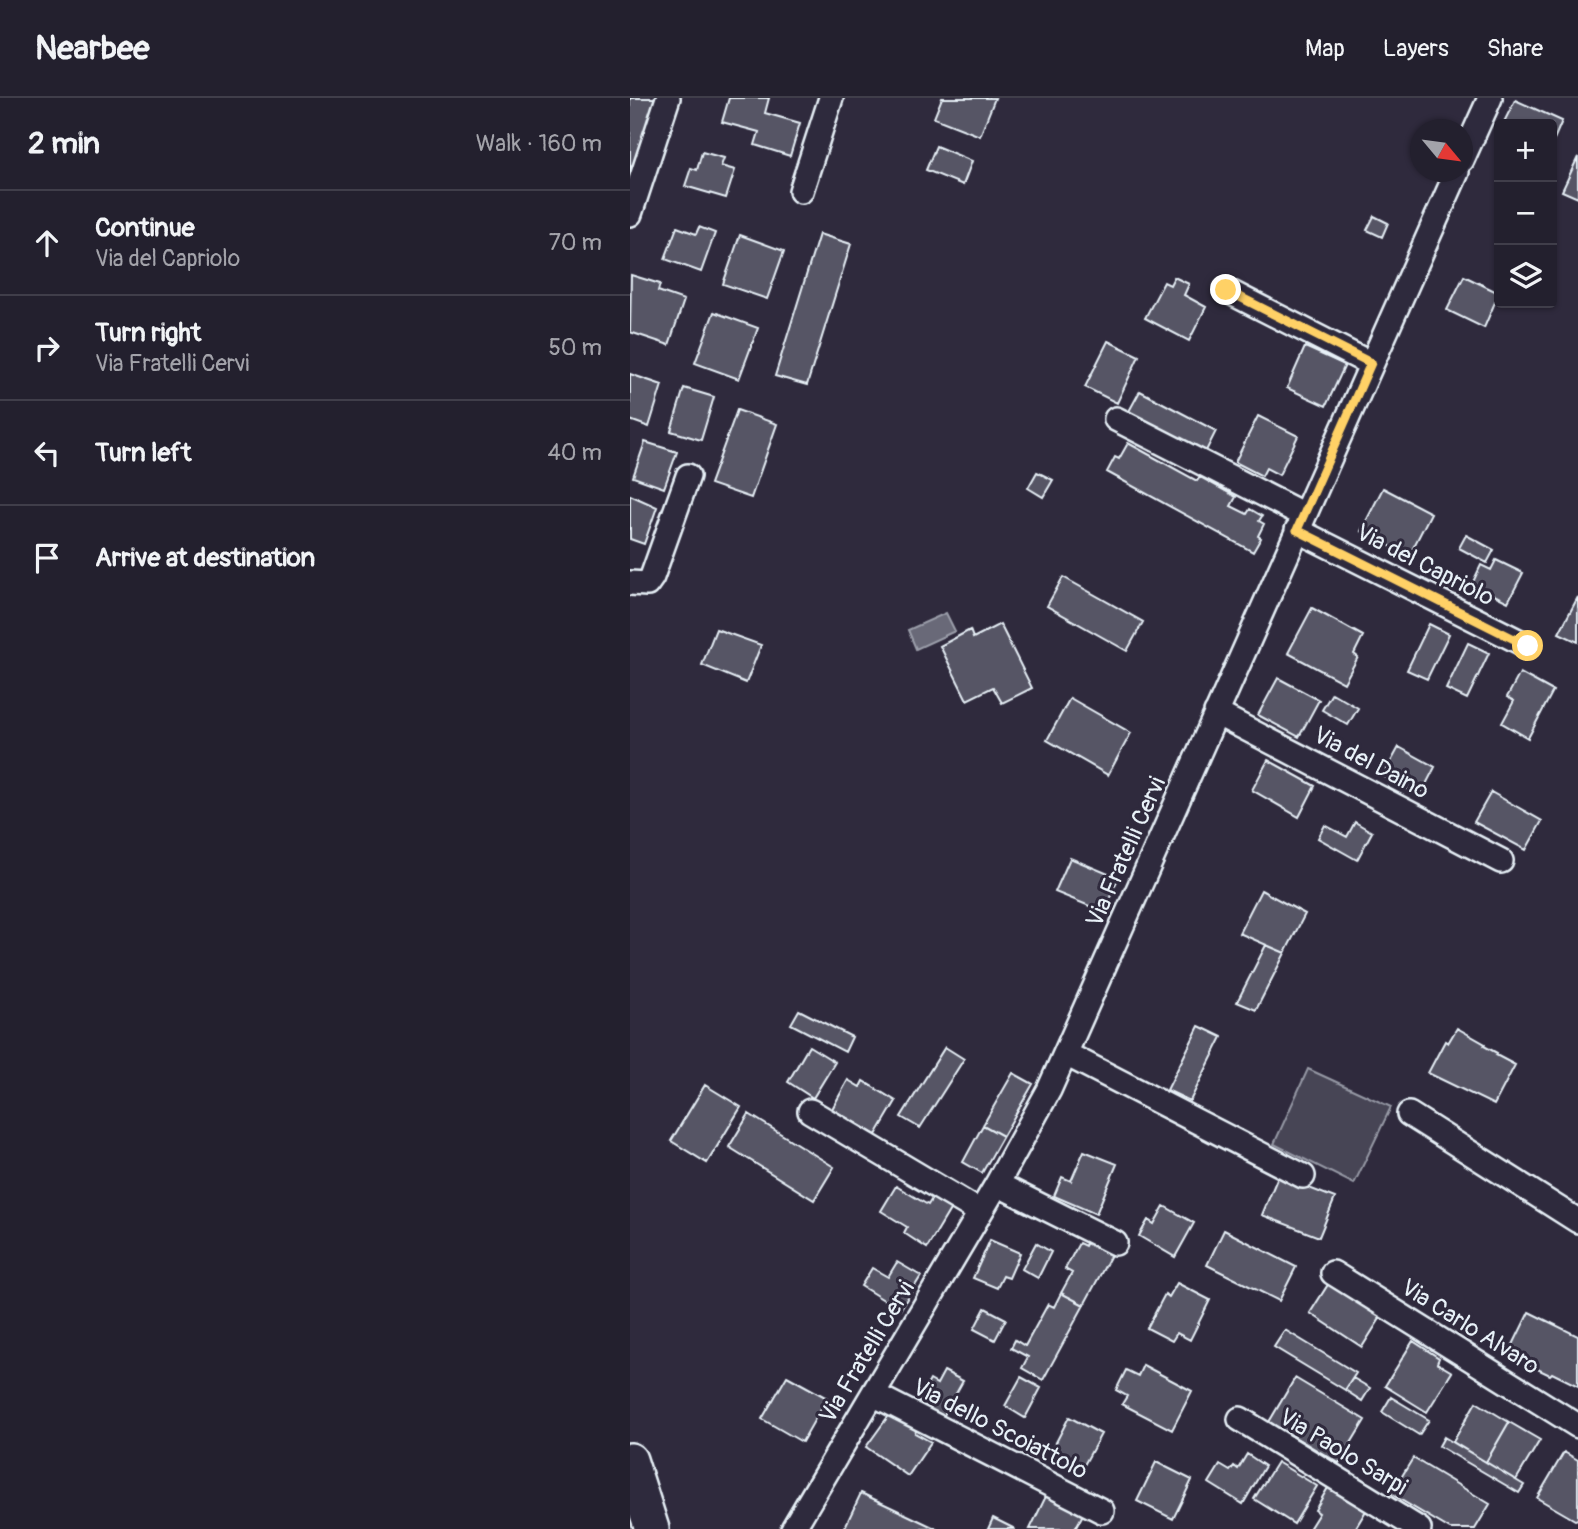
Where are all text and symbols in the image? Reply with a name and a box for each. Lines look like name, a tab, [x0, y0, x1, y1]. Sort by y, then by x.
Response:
text: Nearbee	[35, 28, 149, 69]
text: Map	[1305, 34, 1345, 63]
text: Layers	[1383, 34, 1449, 63]
text: Share	[1487, 34, 1543, 63]
north arrow	[1410, 119, 1473, 182]
map controls	[1494, 119, 1557, 308]
button: +	[1494, 119, 1557, 182]
text: 2 min	[28, 125, 100, 162]
text: Walk · 160 m	[476, 129, 602, 158]
button: −	[1494, 182, 1557, 245]
text: Continue	[95, 212, 195, 244]
icon: ahead	[28, 224, 66, 262]
text: 70 m	[549, 228, 602, 257]
text: Via del Capriolo	[95, 244, 240, 273]
button: layers	[1494, 245, 1557, 308]
route end	[1210, 274, 1241, 305]
text: Turn right	[95, 317, 201, 349]
icon: right	[28, 329, 66, 367]
text: 50 m	[548, 333, 602, 362]
text: Via Fratelli Cervi	[95, 349, 249, 378]
icon: left	[28, 434, 66, 472]
text: Turn left	[95, 437, 191, 469]
text: 40 m	[548, 438, 602, 467]
street label: Via del Capriolo	[1351, 518, 1499, 612]
icon: arrive	[28, 539, 66, 577]
text: Arrive at destination	[95, 542, 315, 574]
route start	[1512, 630, 1543, 661]
street label: Via del Daino	[1308, 720, 1434, 806]
street label: Via Fratelli Cervi	[1080, 772, 1172, 932]
street label: Via Carlo Alvaro	[1395, 1273, 1545, 1381]
street label: Via Fratelli Cervi	[813, 1275, 921, 1429]
street label: Via dello Scoiattolo	[907, 1372, 1093, 1486]
street label: Via Paolo Sarpi	[1274, 1402, 1412, 1502]

